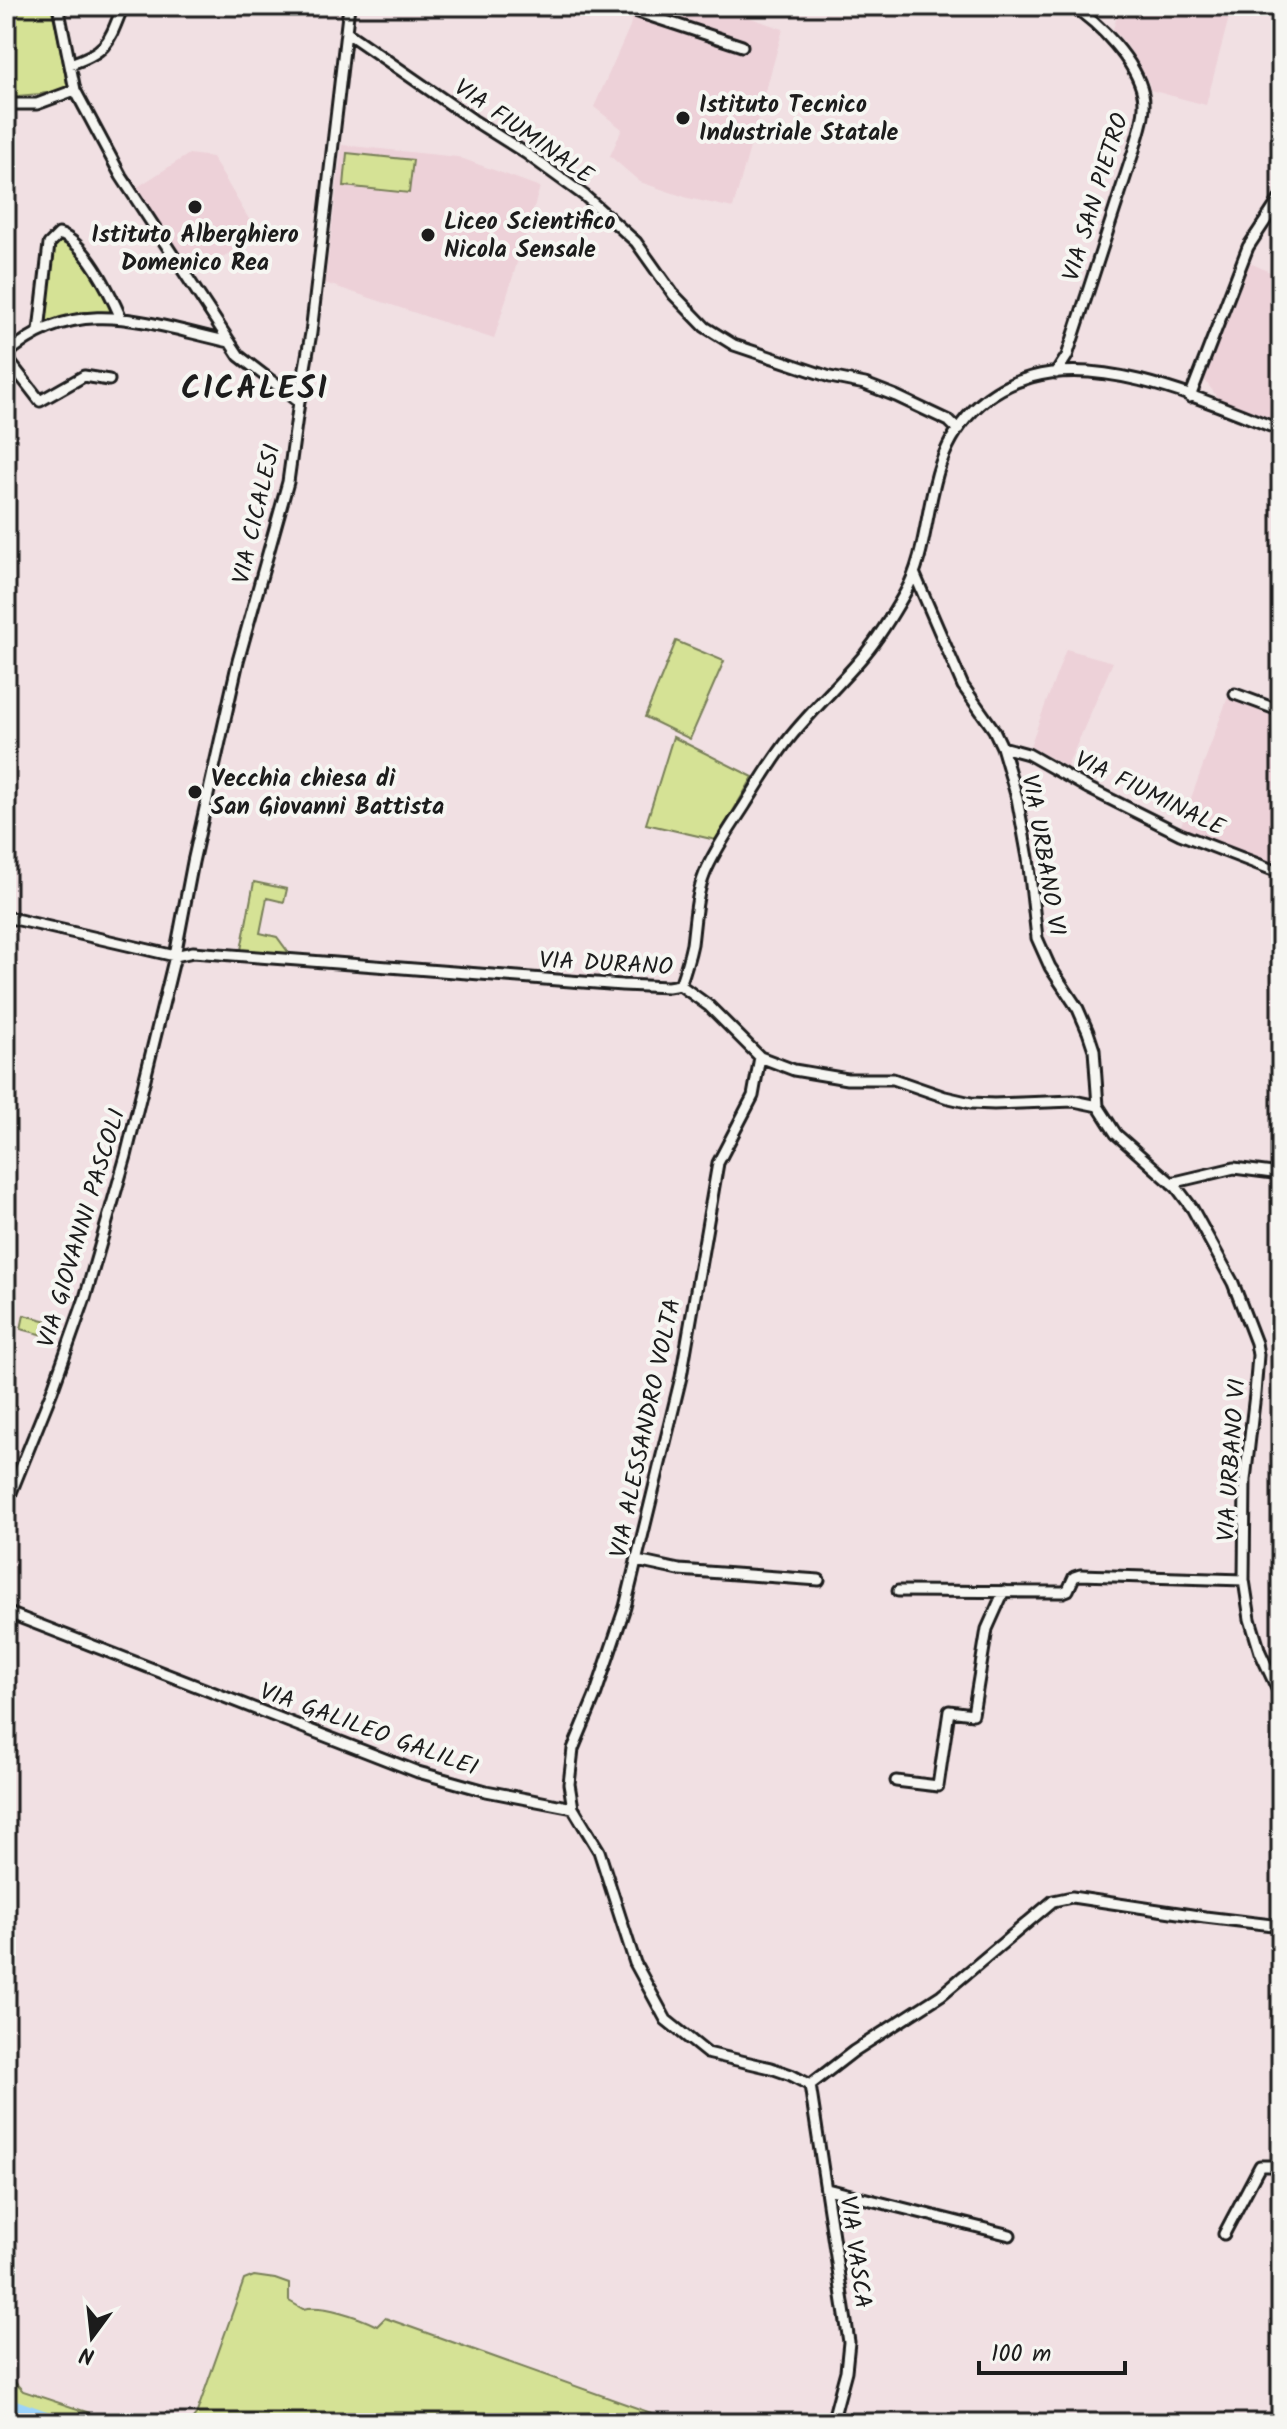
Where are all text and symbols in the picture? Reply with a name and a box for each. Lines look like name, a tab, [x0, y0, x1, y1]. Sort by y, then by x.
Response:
street label: VIA FIUMINALE	[445, 69, 602, 196]
place label: Istituto Tecnico Industriale Statale	[699, 86, 899, 153]
street label: VIA SAN PIETRO	[1052, 108, 1141, 286]
marker: Istituto Tecnico Industriale Statale	[674, 109, 692, 127]
marker: Istituto Alberghiero Domenico Rea	[186, 198, 204, 216]
place label: Liceo Scientifico Nicola Sensale	[444, 203, 615, 270]
place label: Istituto Alberghiero Domenico Rea	[91, 216, 299, 283]
marker: Liceo Scientifico Nicola Sensale	[419, 226, 437, 244]
district label: CICALESI	[181, 364, 329, 415]
street label: VIA CICALESI	[222, 441, 292, 588]
street label: VIA FIUMINALE	[1067, 741, 1232, 848]
place label: Vecchia chiesa di San Giovanni Battista	[211, 760, 444, 827]
street label: VIA URBANO VI	[1009, 771, 1076, 939]
marker: Vecchia chiesa di San Giovanni Battista	[186, 783, 204, 801]
street label: VIA DURANO	[538, 942, 674, 987]
street label: VIA GIOVANNI PASCOLI	[28, 1104, 137, 1353]
street label: VIA ALESSANDRO VOLTA	[600, 1295, 693, 1562]
street label: VIA URBANO VI	[1207, 1377, 1258, 1543]
street label: VIA GALILEO GALILEI	[254, 1673, 483, 1788]
street label: VIA VASCA	[827, 2193, 882, 2311]
north arrow	[52, 2297, 132, 2377]
scale bar	[979, 2325, 1125, 2375]
text: N	[76, 2335, 99, 2373]
text: 100 m	[991, 2335, 1051, 2374]

